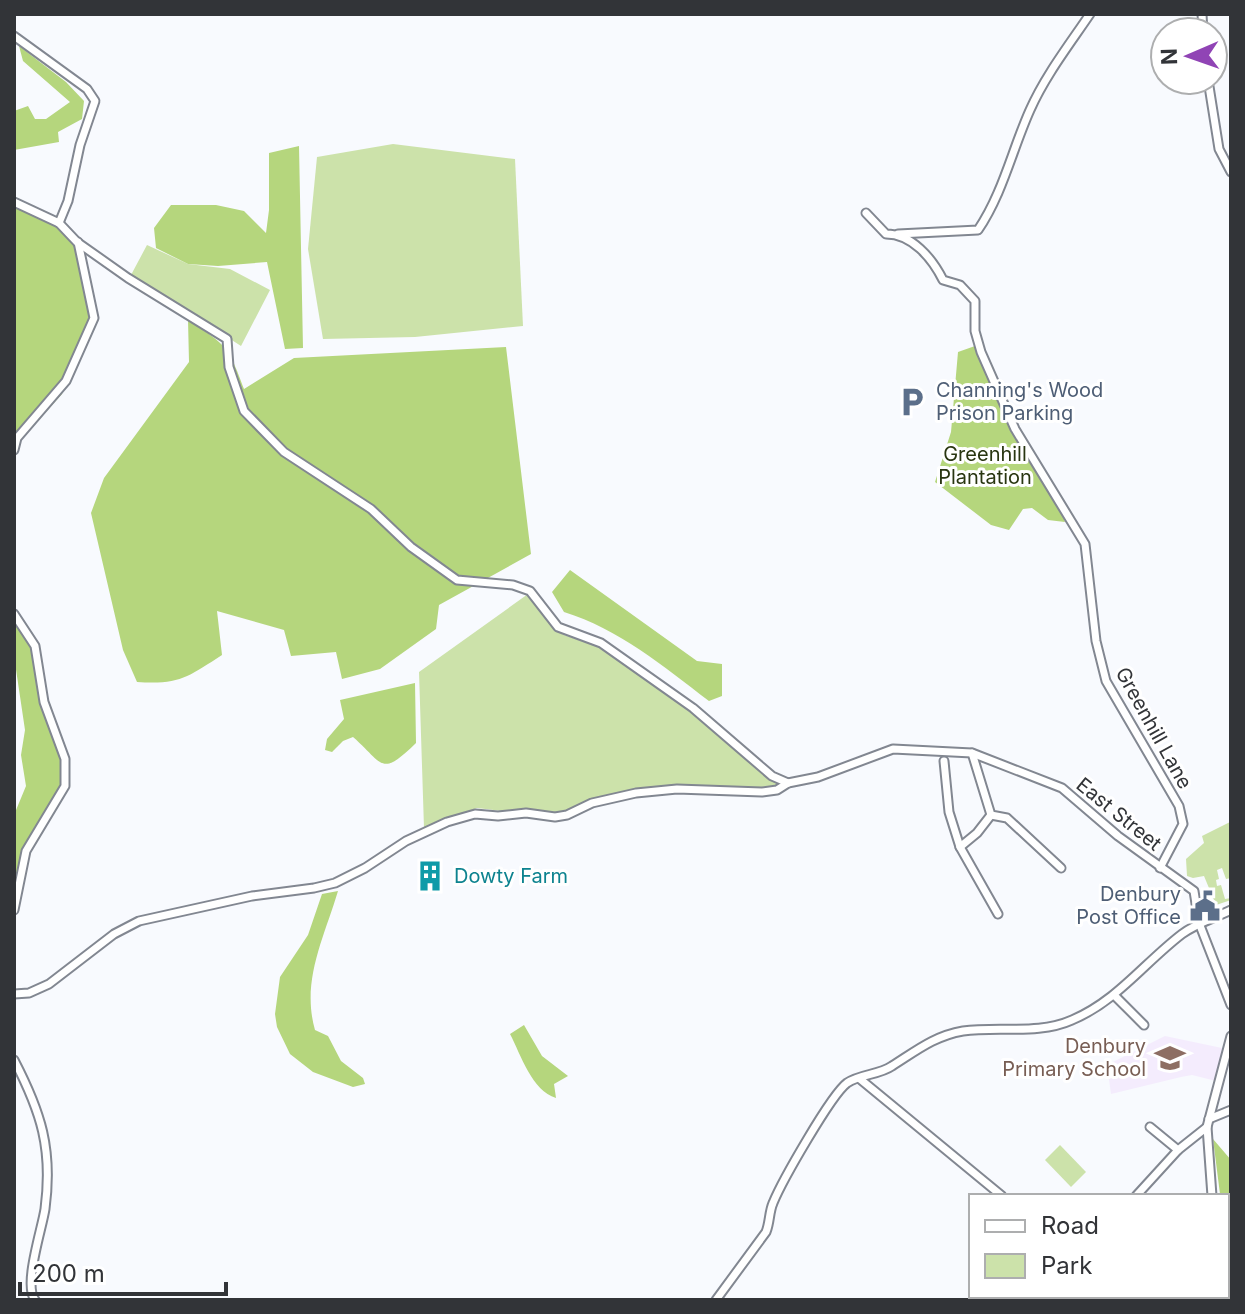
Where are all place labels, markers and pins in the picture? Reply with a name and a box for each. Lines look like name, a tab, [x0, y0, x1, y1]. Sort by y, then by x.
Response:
place label: Channing's Wood Prison Parking	[936, 378, 1103, 425]
parking icon: Channing's Wood Prison Parking	[895, 385, 929, 419]
building icon: Dowty Farm	[413, 859, 447, 893]
place label: Dowty Farm	[454, 864, 568, 888]
place label: Denbury Post Office	[1076, 882, 1181, 929]
public building icon: Denbury Post Office	[1188, 889, 1222, 923]
place label: Denbury Primary School	[1002, 1034, 1146, 1081]
school or university icon: Denbury Primary School	[1153, 1041, 1187, 1075]

